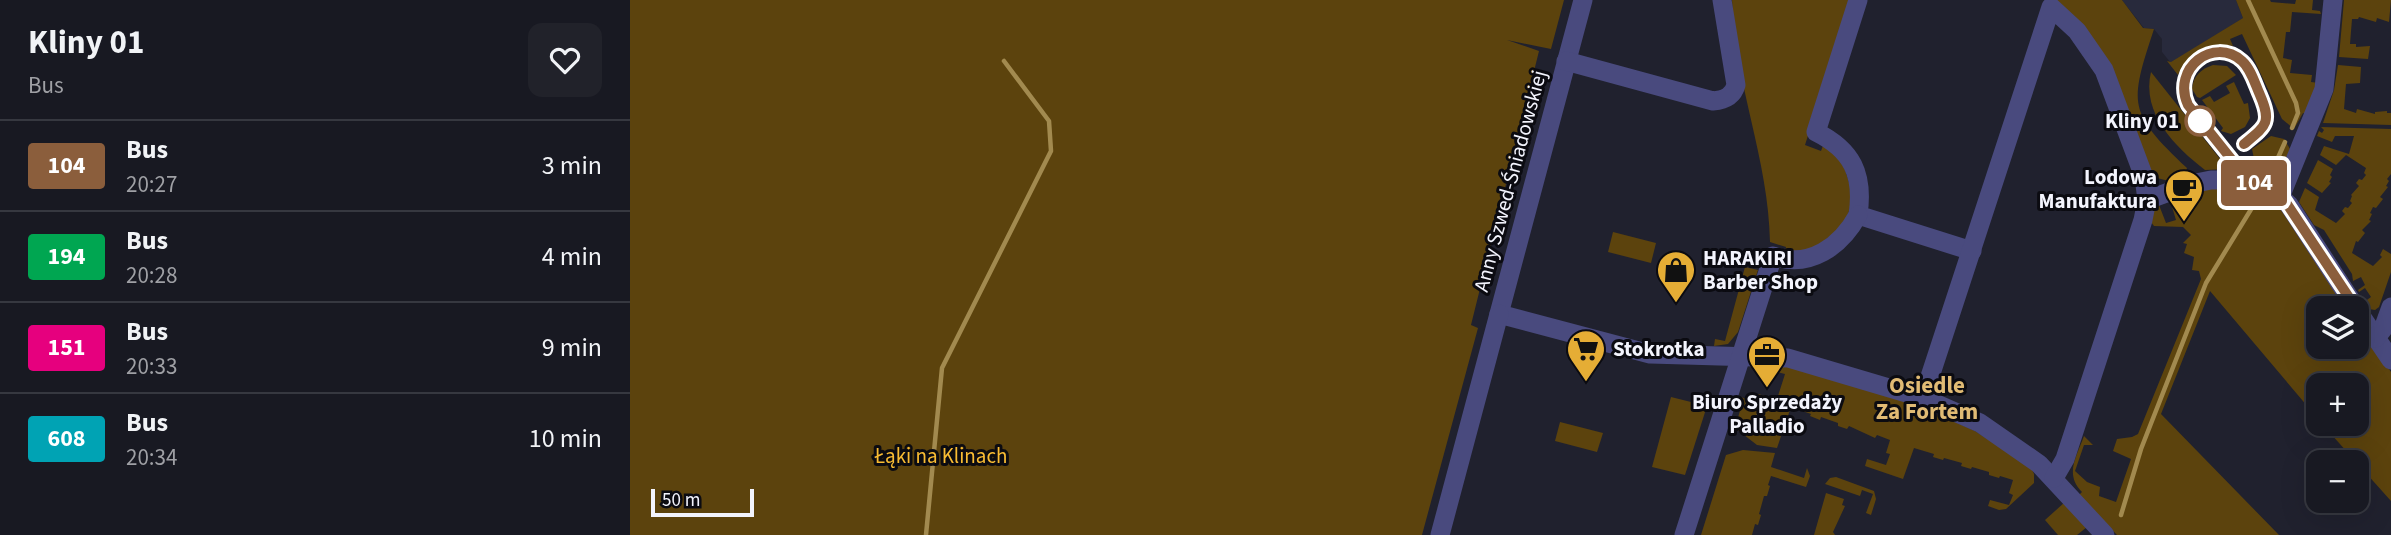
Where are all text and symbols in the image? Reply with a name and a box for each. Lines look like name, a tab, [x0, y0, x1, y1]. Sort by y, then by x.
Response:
text: Kliny 01	[28, 19, 144, 66]
button: heart	[528, 23, 602, 97]
street label: Anny Szwed-Śniadowskiej	[1466, 67, 1554, 295]
text: Bus	[28, 69, 64, 102]
place label: Kliny 01	[2105, 106, 2179, 136]
marker: Kliny 01	[2185, 106, 2215, 136]
text: Bus	[126, 131, 168, 168]
text: 3 min	[542, 147, 602, 184]
text: 104	[47, 148, 86, 183]
line badge: 104	[2214, 160, 2294, 206]
place label: Lodowa Manufaktura	[2039, 162, 2157, 216]
text: 104	[2235, 165, 2273, 200]
text: 20:27	[126, 168, 177, 201]
cafe icon: Lodowa Manufaktura	[2163, 168, 2205, 223]
text: Bus	[126, 222, 168, 259]
text: 4 min	[542, 238, 602, 275]
text: 194	[47, 239, 86, 274]
place label: HARAKIRI Barber Shop	[1703, 243, 1818, 297]
shop icon: HARAKIRI Barber Shop	[1655, 249, 1697, 304]
text: 20:28	[126, 259, 177, 292]
map controls	[2306, 296, 2369, 513]
button: layers	[2306, 296, 2369, 359]
text: Bus	[126, 313, 168, 350]
supermarket icon: Stokrotka	[1565, 328, 1607, 383]
text: 9 min	[542, 329, 602, 366]
text: 151	[47, 330, 86, 365]
place label: Stokrotka	[1613, 334, 1705, 364]
office icon: Biuro Sprzedaży Palladio	[1746, 334, 1788, 389]
text: 20:33	[126, 350, 177, 383]
district label: Osiedle Za Fortem	[1876, 369, 1978, 428]
button: +	[2306, 373, 2369, 436]
place label: Biuro Sprzedaży Palladio	[1692, 387, 1842, 441]
text: Bus	[126, 404, 168, 441]
text: 10 min	[529, 420, 602, 457]
text: 608	[47, 421, 86, 456]
text: 20:34	[126, 441, 177, 474]
park label: Łąki na Klinach	[874, 441, 1007, 471]
button: −	[2306, 450, 2369, 513]
scale bar	[651, 486, 754, 518]
text: 50 m	[662, 487, 700, 514]

